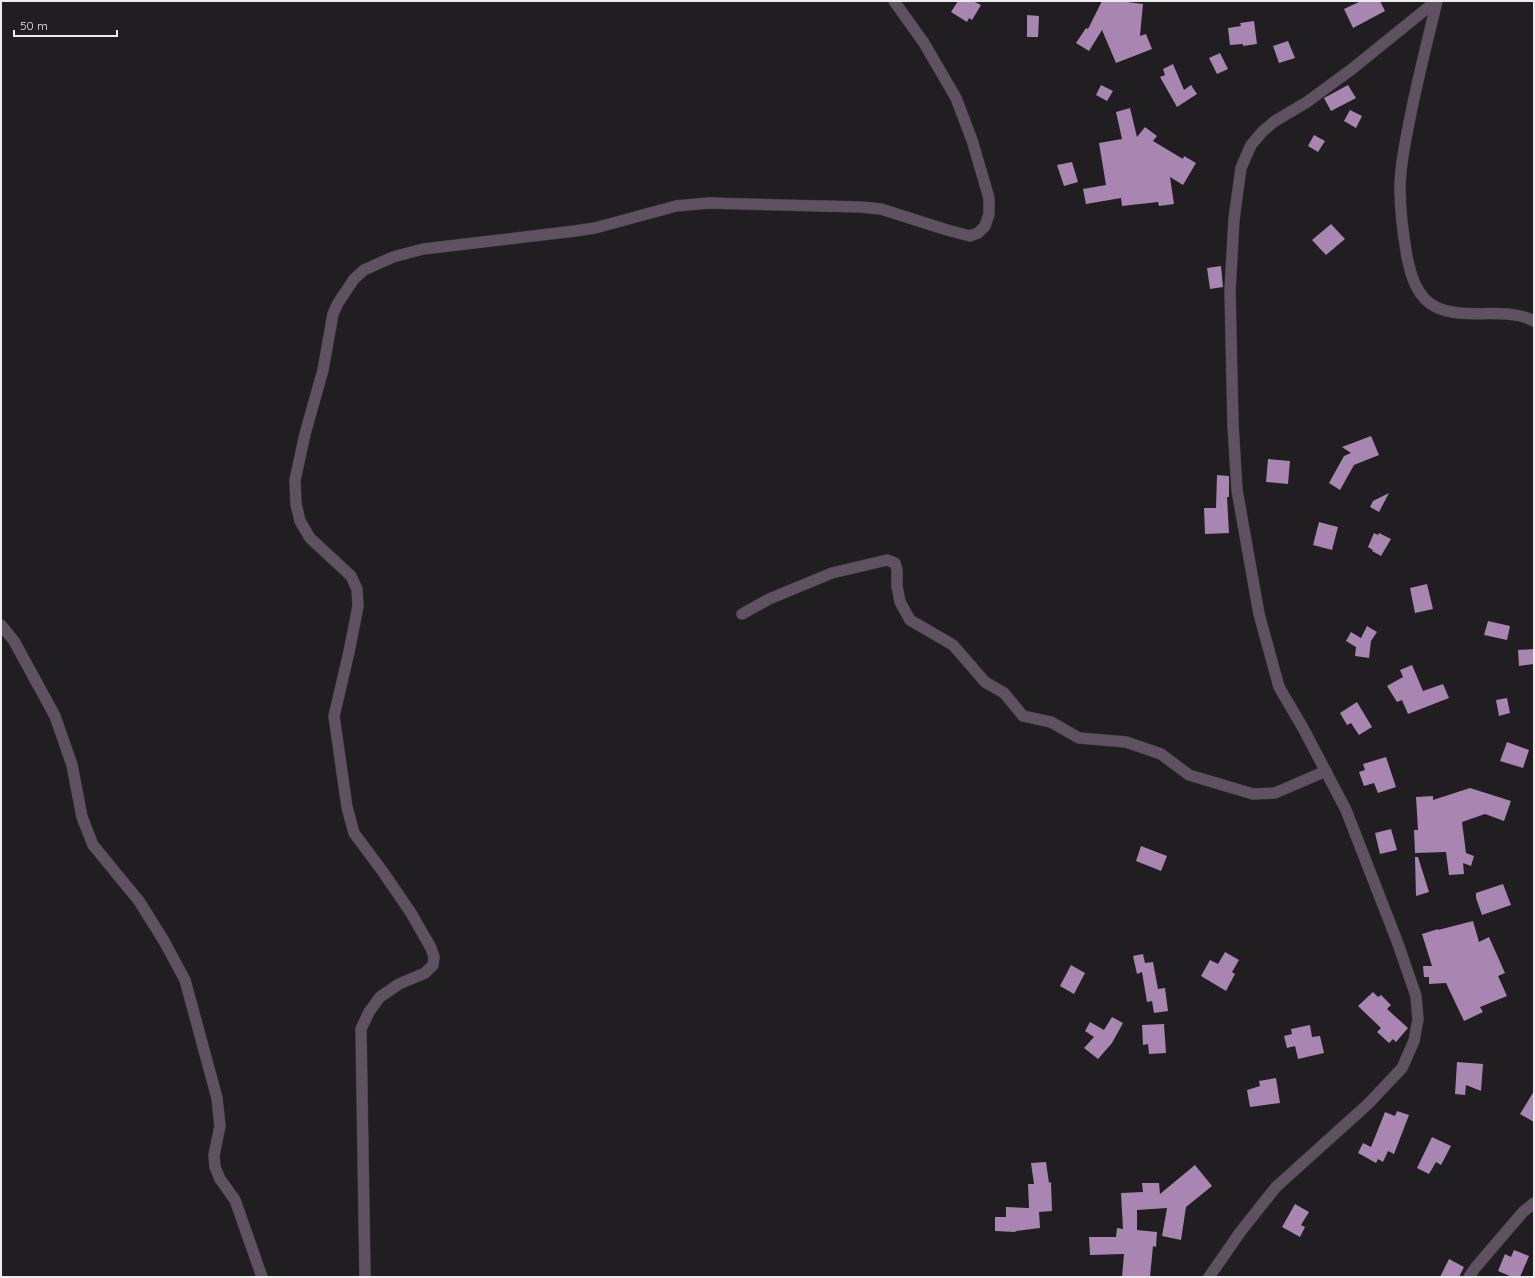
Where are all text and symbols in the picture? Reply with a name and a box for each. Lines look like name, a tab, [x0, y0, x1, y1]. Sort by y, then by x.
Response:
scale bar	[14, 12, 117, 38]
text: 50 m	[20, 18, 48, 33]

